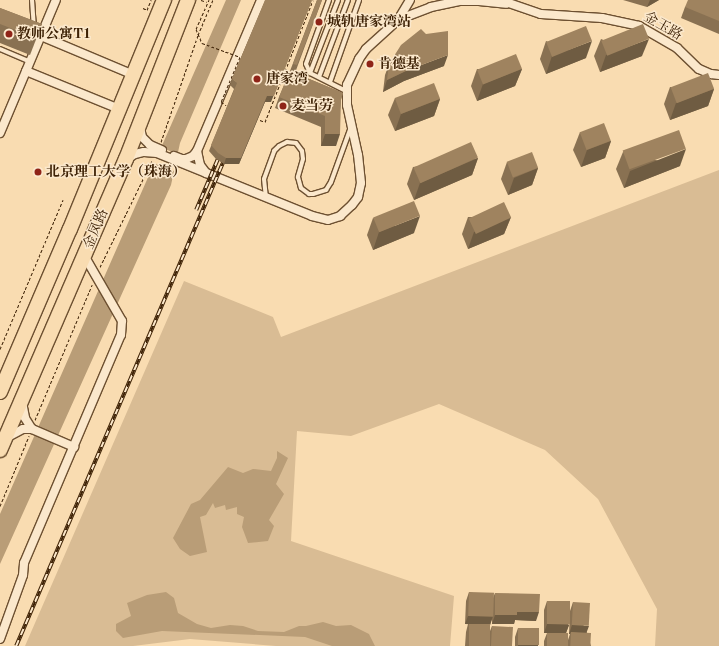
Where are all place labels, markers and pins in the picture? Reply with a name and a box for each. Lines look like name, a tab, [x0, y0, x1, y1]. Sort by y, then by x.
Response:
place label: 城轨唐家湾站	[327, 14, 411, 30]
marker: 城轨唐家湾站	[314, 17, 324, 27]
place label: 教师公寓T1	[17, 26, 91, 42]
marker: 教师公寓T1	[4, 29, 14, 39]
place label: 肯德基	[378, 56, 420, 72]
marker: 肯德基	[365, 59, 375, 69]
place label: 唐家湾	[266, 71, 308, 87]
marker: 唐家湾	[251, 73, 263, 85]
place label: 麦当劳	[291, 98, 333, 114]
marker: 麦当劳	[278, 101, 288, 111]
place label: 北京理工大学（珠海）	[46, 164, 186, 180]
marker: 北京理工大学（珠海）	[33, 167, 43, 177]

